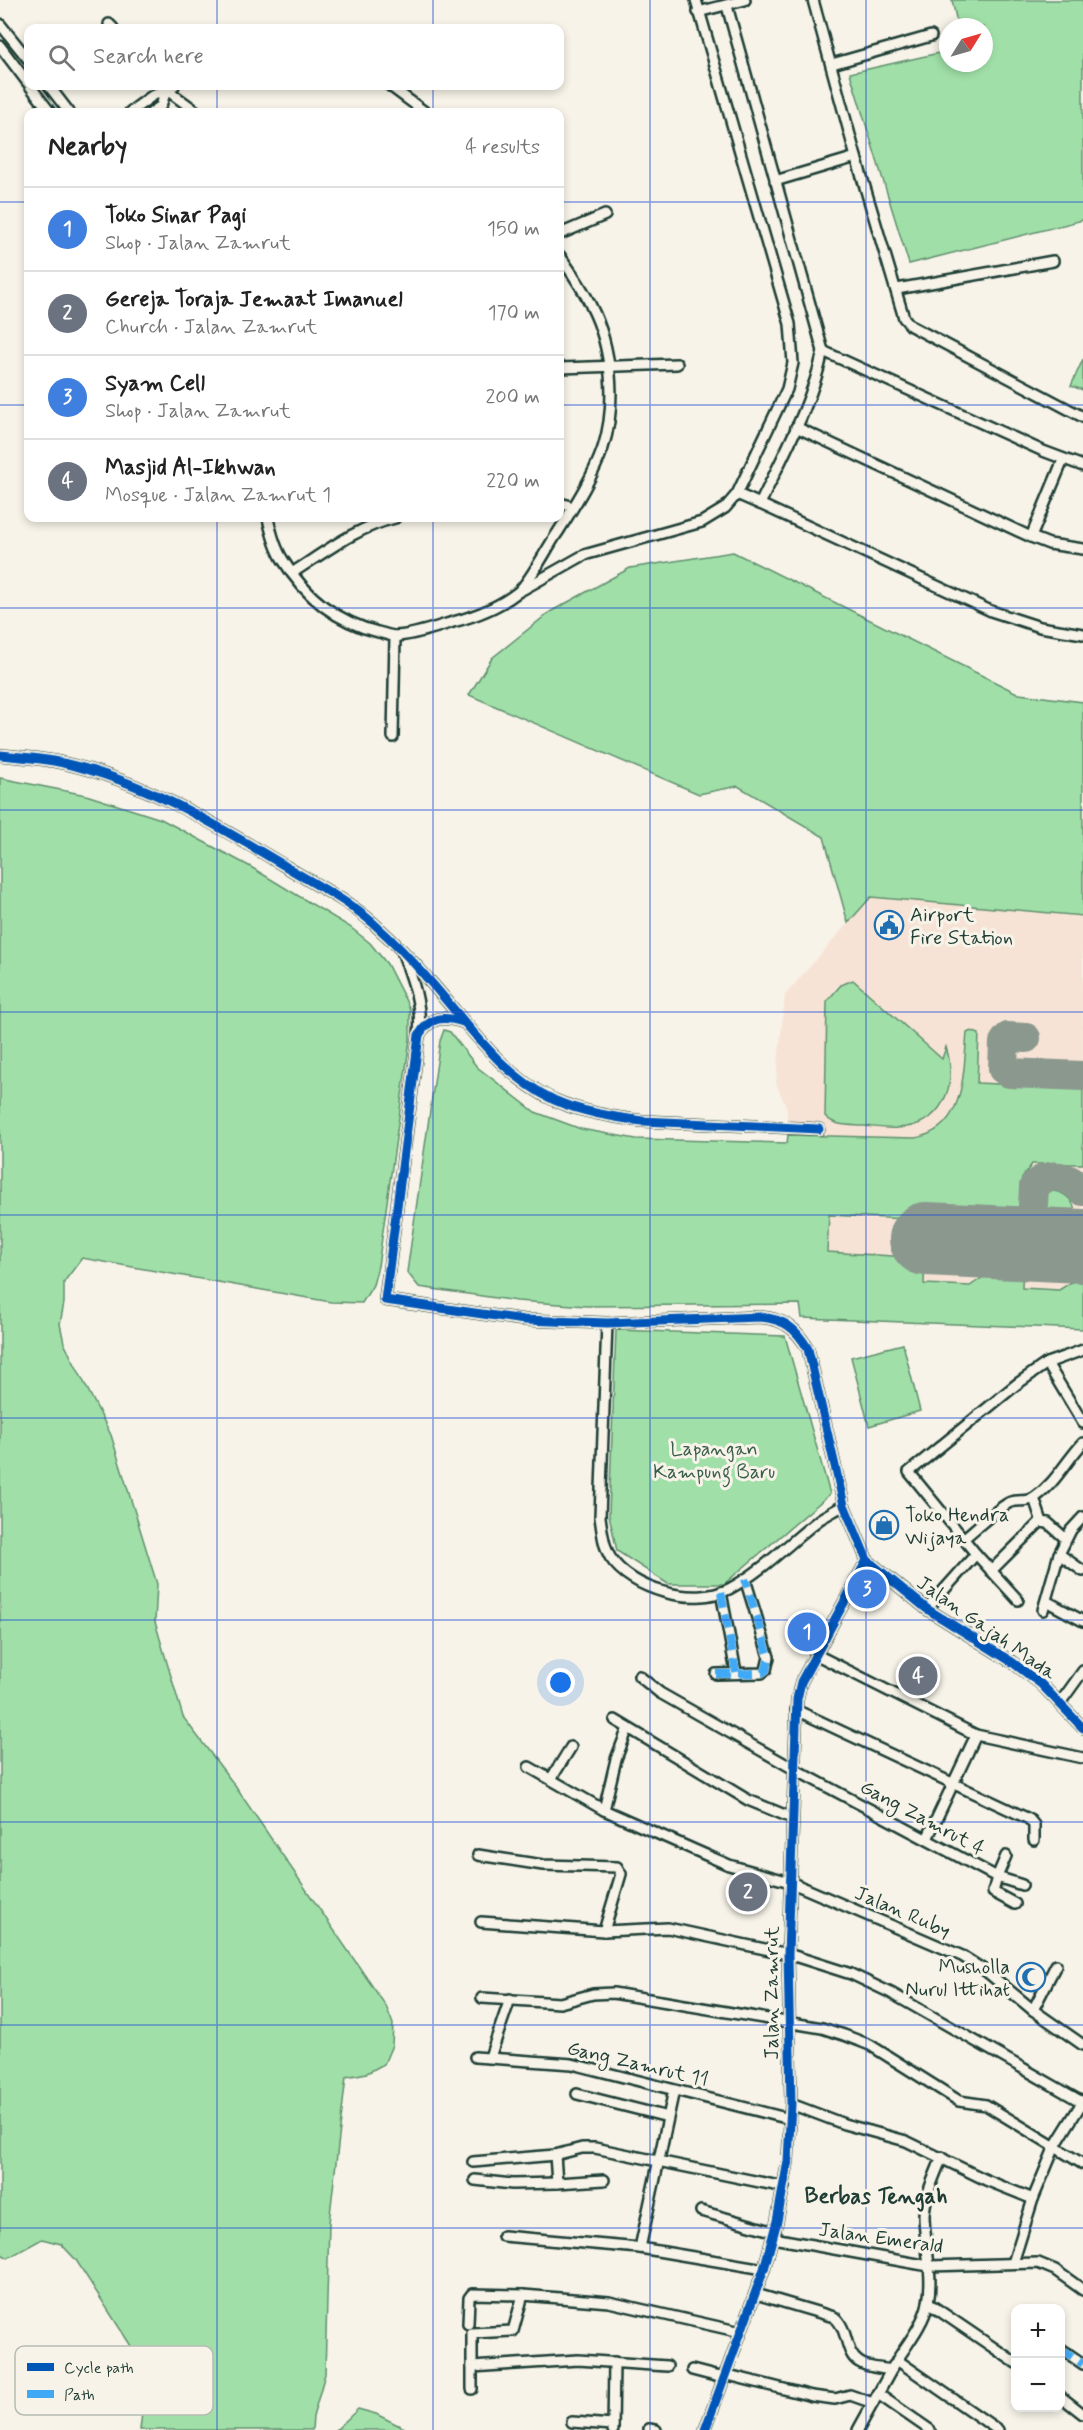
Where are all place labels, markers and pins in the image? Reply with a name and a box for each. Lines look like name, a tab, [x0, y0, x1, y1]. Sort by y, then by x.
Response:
place label: Airport Fire Station	[910, 902, 1013, 952]
public building icon: Airport Fire Station	[873, 909, 905, 941]
place label: Toko Hendra Wijaya	[905, 1502, 1009, 1552]
shop icon: Toko Hendra Wijaya	[868, 1509, 900, 1541]
pin: 3	[848, 1566, 886, 1612]
pin: 1	[788, 1610, 826, 1654]
pin: 4	[898, 1654, 938, 1698]
pin: 2	[728, 1870, 768, 1914]
place label: Musholla Nurul Ittihat	[905, 1954, 1010, 2004]
mosque icon: Musholla Nurul Ittihat	[1015, 1961, 1047, 1993]

